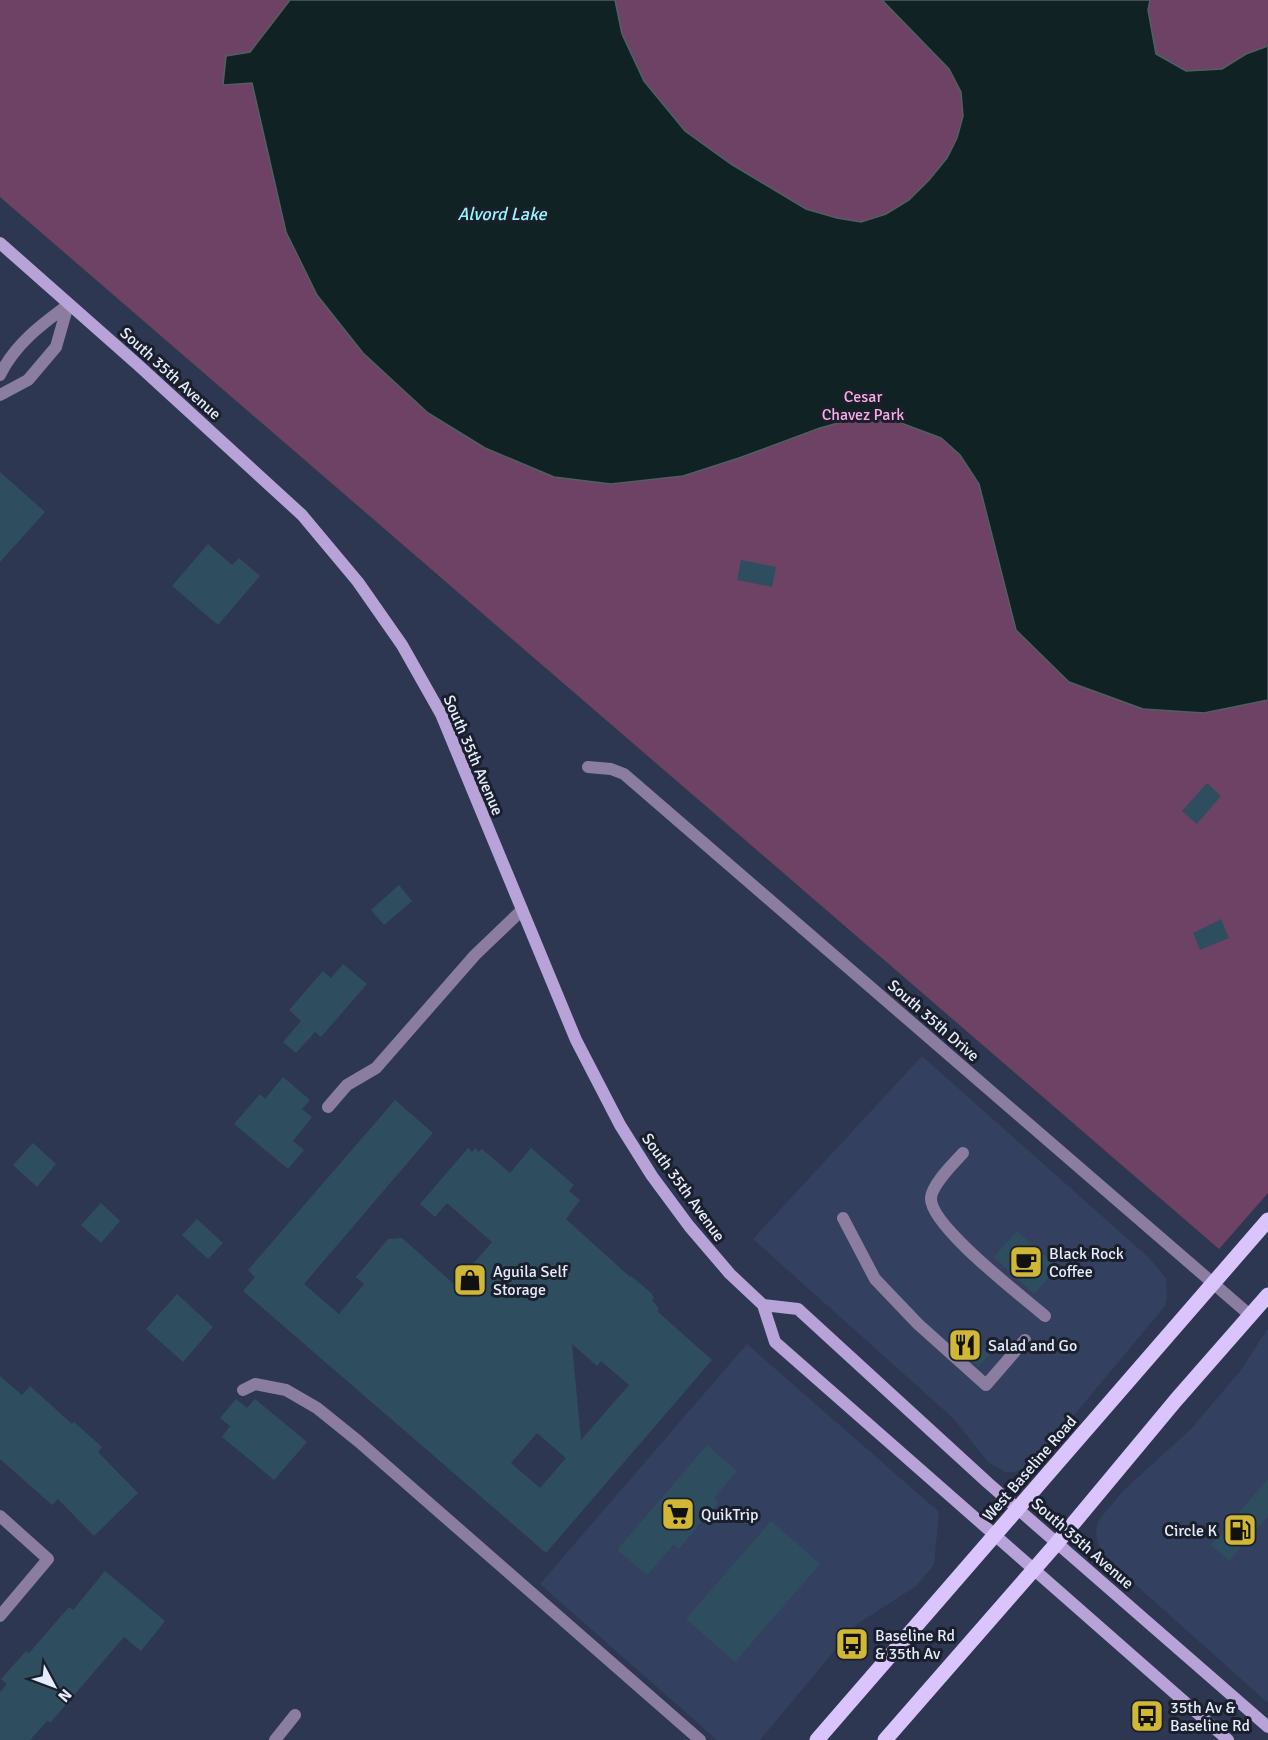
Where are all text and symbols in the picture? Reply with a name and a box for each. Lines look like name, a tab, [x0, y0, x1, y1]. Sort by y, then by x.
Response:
water label: Alvord Lake	[457, 203, 548, 225]
street label: South 35th Avenue	[116, 323, 225, 424]
park label: Cesar Chavez Park	[822, 387, 904, 425]
street label: South 35th Avenue	[439, 692, 507, 819]
street label: South 35th Drive	[883, 976, 983, 1066]
street label: South 35th Avenue	[637, 1130, 729, 1246]
cafe icon: Black Rock Coffee	[1008, 1244, 1044, 1280]
place label: Black Rock Coffee	[1049, 1244, 1124, 1282]
shop icon: Aguila Self Storage	[452, 1262, 488, 1298]
place label: Aguila Self Storage	[493, 1262, 568, 1300]
restaurant icon: Salad and Go	[947, 1327, 983, 1363]
place label: Salad and Go	[988, 1336, 1077, 1356]
street label: West Baseline Road	[978, 1412, 1081, 1526]
street label: South 35th Avenue	[1027, 1494, 1138, 1594]
supermarket icon: QuikTrip	[660, 1496, 696, 1532]
place label: QuikTrip	[701, 1505, 759, 1525]
fuel station icon: Circle K	[1222, 1512, 1258, 1548]
place label: Circle K	[1164, 1521, 1217, 1541]
bus stop icon: Baseline Rd & 35th Av	[834, 1626, 870, 1662]
place label: Baseline Rd & 35th Av	[875, 1626, 955, 1664]
north arrow	[24, 1656, 84, 1716]
text: N	[53, 1684, 76, 1706]
bus stop icon: 35th Av & Baseline Rd	[1129, 1698, 1165, 1734]
place label: 35th Av & Baseline Rd	[1170, 1698, 1250, 1736]

